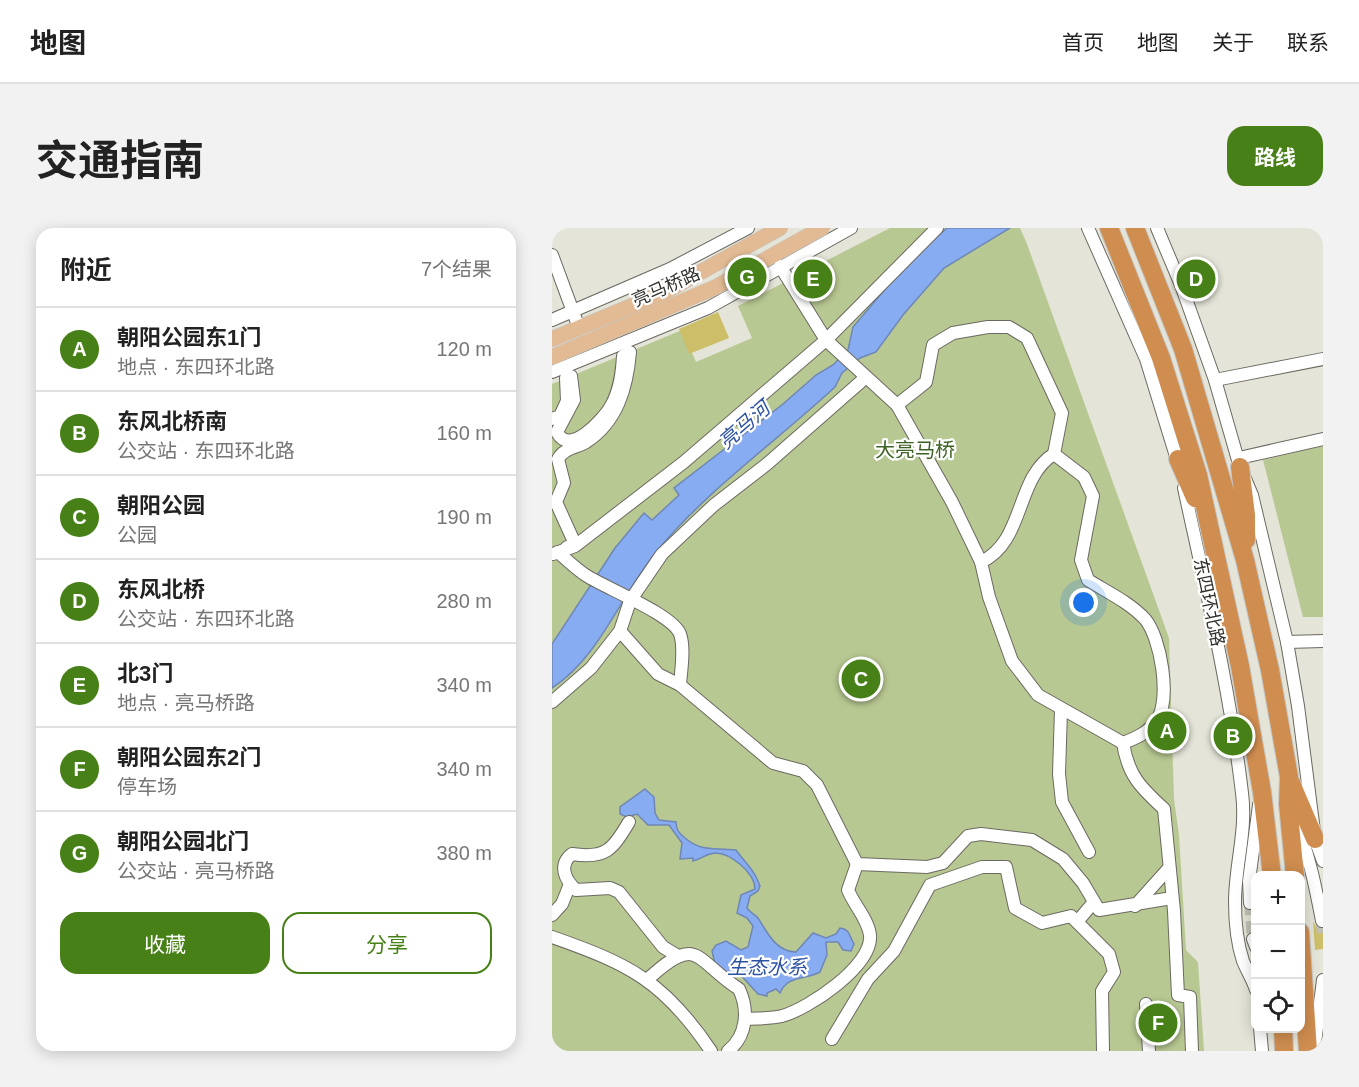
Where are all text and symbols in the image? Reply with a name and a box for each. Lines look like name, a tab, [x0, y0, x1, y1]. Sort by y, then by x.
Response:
text: 地图	[30, 28, 86, 59]
text: 首页	[1062, 31, 1104, 54]
text: 地图	[1137, 31, 1179, 54]
text: 关于	[1212, 31, 1254, 54]
text: 联系	[1287, 31, 1329, 54]
button: 路线	[1227, 126, 1323, 186]
text: 交通指南	[36, 137, 204, 184]
pin: G	[728, 254, 766, 300]
text: 附近	[60, 255, 112, 285]
pin: E	[794, 256, 832, 302]
pin: D	[1176, 256, 1216, 302]
text: 7个结果	[421, 258, 492, 280]
street label: 亮马桥路	[629, 263, 703, 311]
text: 朝阳公园东1门	[117, 325, 261, 350]
text: A	[72, 338, 87, 360]
text: 120 m	[436, 338, 492, 360]
text: 地点 · 东四环北路	[117, 356, 275, 378]
water label: 亮马河	[714, 394, 777, 453]
text: 东风北桥南	[117, 409, 227, 434]
text: B	[72, 422, 87, 444]
text: 160 m	[436, 422, 492, 444]
district label: 大亮马桥	[875, 439, 955, 461]
text: 公交站 · 东四环北路	[117, 440, 295, 462]
text: 朝阳公园	[117, 493, 205, 518]
text: C	[72, 506, 87, 528]
text: 190 m	[436, 506, 492, 528]
text: 公园	[117, 524, 157, 546]
street label: 东四环北路	[1190, 556, 1228, 648]
text: 东风北桥	[117, 577, 205, 602]
your location	[1069, 588, 1098, 617]
text: D	[72, 590, 87, 612]
text: 280 m	[436, 590, 492, 612]
text: 公交站 · 东四环北路	[117, 608, 295, 630]
pin: C	[842, 656, 880, 702]
text: 北3门	[117, 661, 173, 686]
text: E	[73, 674, 86, 696]
text: 340 m	[436, 674, 492, 696]
text: 地点 · 亮马桥路	[117, 692, 255, 714]
pin: A	[1148, 708, 1186, 754]
pin: B	[1214, 714, 1252, 758]
text: 朝阳公园东2门	[117, 745, 261, 770]
text: F	[73, 758, 86, 780]
text: 340 m	[436, 758, 492, 780]
text: 停车场	[117, 776, 177, 798]
text: 朝阳公园北门	[117, 829, 249, 854]
text: G	[72, 842, 87, 864]
text: 380 m	[436, 842, 492, 864]
text: 公交站 · 亮马桥路	[117, 860, 275, 882]
map controls	[1251, 871, 1305, 1033]
button: +	[1251, 871, 1305, 925]
button: 收藏	[60, 912, 270, 974]
button: 分享	[282, 912, 492, 974]
button: −	[1251, 925, 1305, 979]
water label: 生态水系	[727, 956, 808, 978]
button: locate	[1251, 979, 1305, 1033]
pin: F	[1138, 1000, 1178, 1046]

